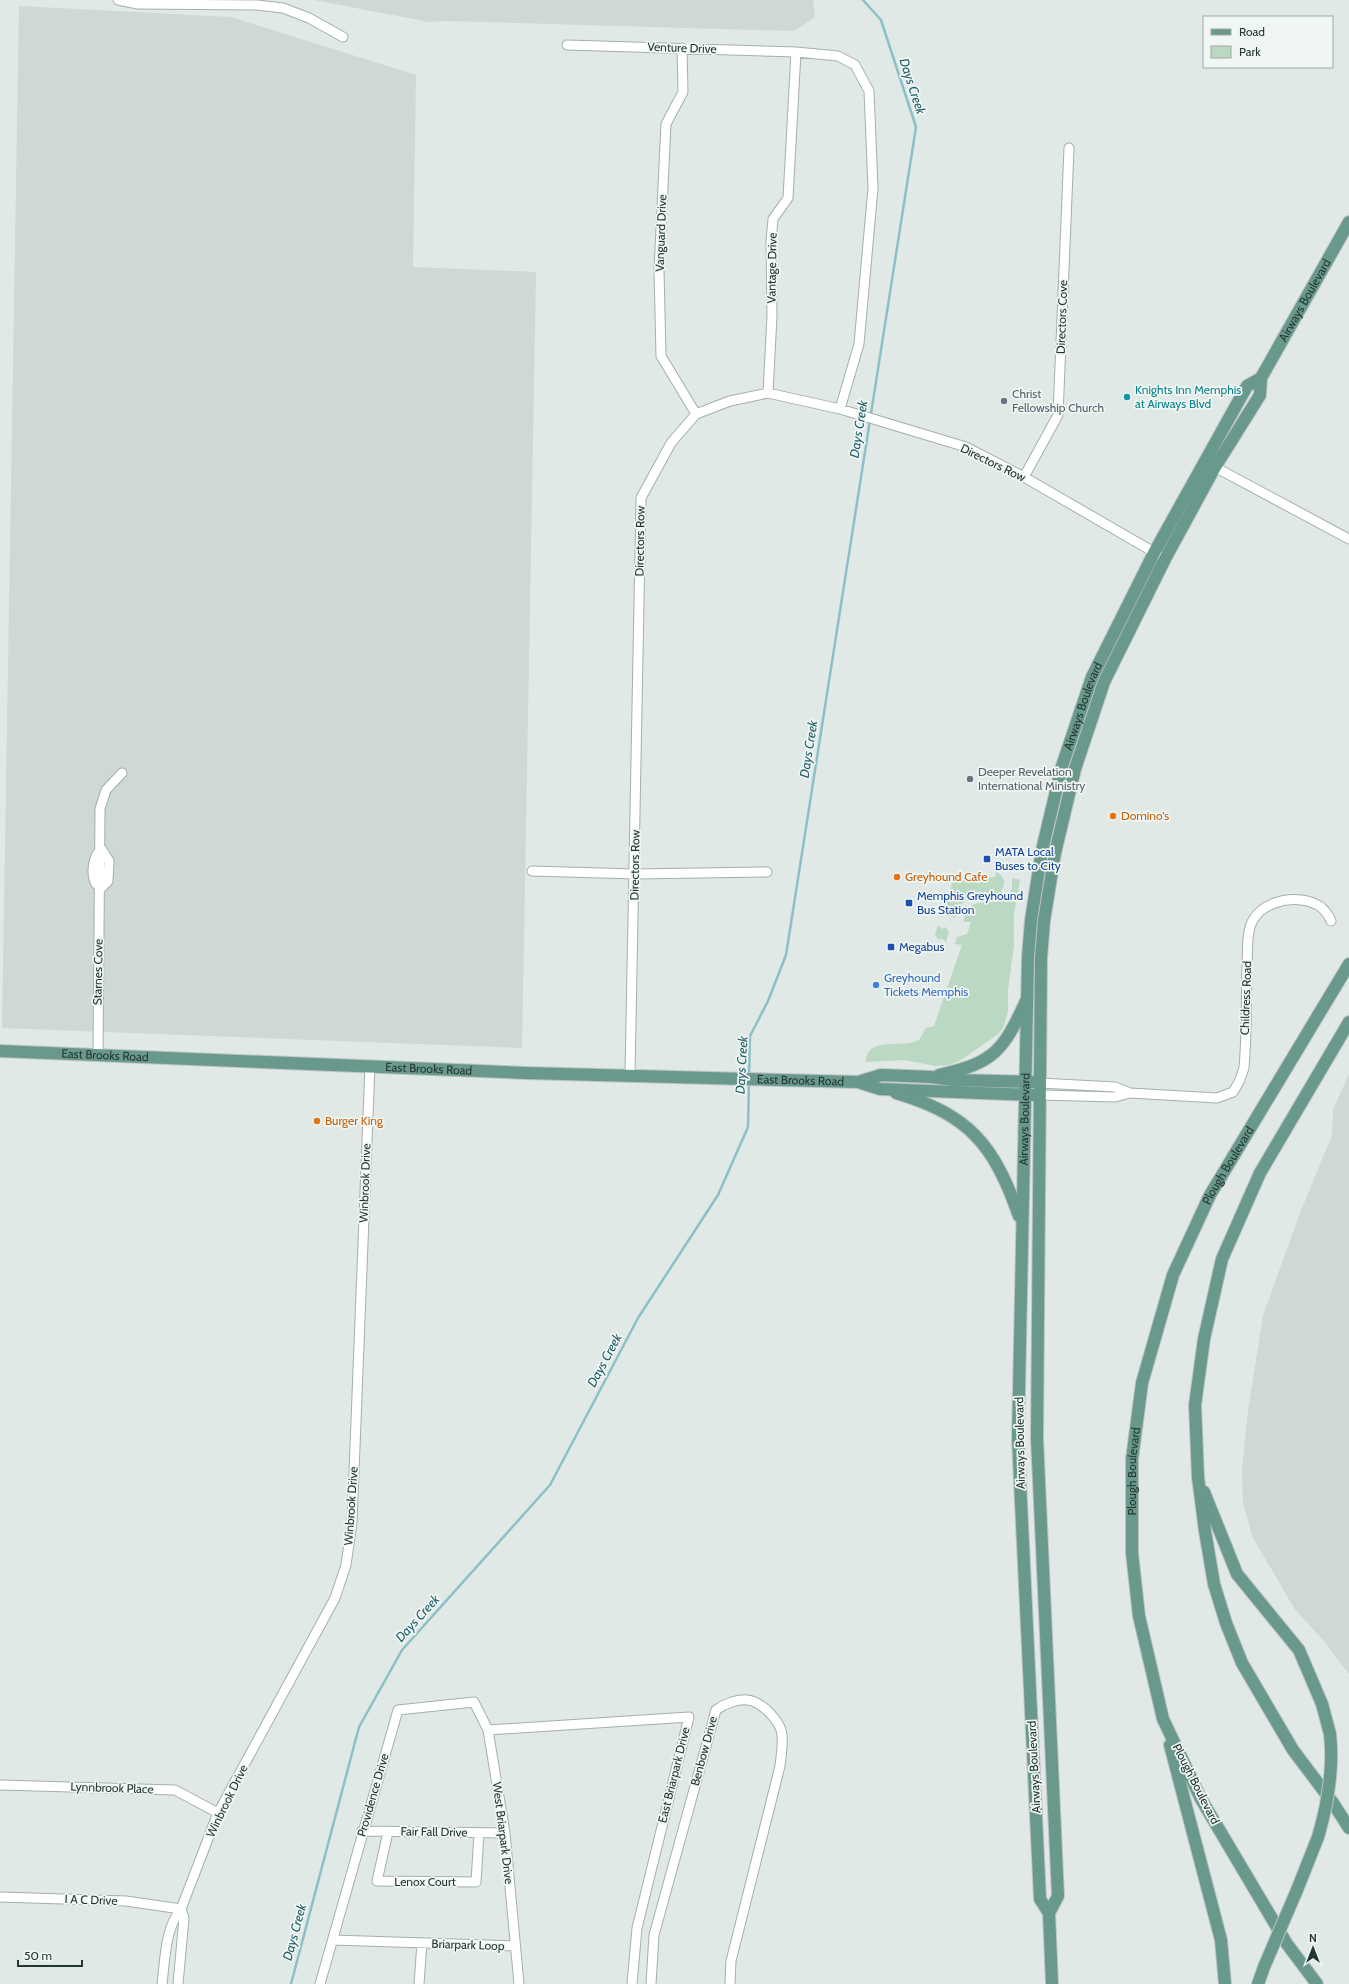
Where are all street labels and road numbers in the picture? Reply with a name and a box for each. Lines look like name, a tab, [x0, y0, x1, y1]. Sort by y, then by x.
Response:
street label: Venture Drive	[647, 39, 717, 56]
street label: Vanguard Drive	[652, 194, 669, 272]
street label: Vantage Drive	[763, 232, 780, 303]
street label: Airways Boulevard	[1275, 256, 1334, 344]
street label: Directors Cove	[1053, 280, 1070, 354]
street label: Directors Row	[958, 440, 1029, 485]
street label: Directors Row	[631, 505, 648, 576]
street label: Airways Boulevard	[1060, 659, 1105, 752]
street label: Directors Row	[626, 829, 643, 900]
street label: Starnes Cove	[89, 939, 106, 1005]
street label: Childress Road	[1237, 961, 1254, 1035]
street label: East Brooks Road	[61, 1046, 149, 1064]
street label: East Brooks Road	[385, 1059, 473, 1078]
street label: East Brooks Road	[757, 1071, 844, 1089]
street label: Airways Boulevard	[1016, 1073, 1033, 1166]
street label: Plough Boulevard	[1199, 1123, 1257, 1207]
street label: Winbrook Drive	[356, 1143, 373, 1223]
street label: Airways Boulevard	[1011, 1397, 1028, 1489]
street label: Plough Boulevard	[1124, 1426, 1143, 1516]
street label: Winbrook Drive	[340, 1466, 361, 1546]
street label: Benbow Drive	[687, 1714, 720, 1787]
street label: Airways Boulevard	[1024, 1721, 1043, 1814]
street label: East Briarpark Drive	[654, 1725, 693, 1824]
street label: Plough Boulevard	[1170, 1741, 1223, 1827]
street label: Providence Drive	[353, 1751, 392, 1838]
street label: Winbrook Drive	[202, 1762, 251, 1840]
street label: Lynnbrook Place	[70, 1779, 154, 1796]
street label: West Briarpark Drive	[490, 1781, 517, 1885]
street label: Fair Fall Drive	[400, 1823, 468, 1840]
street label: Lenox Court	[394, 1874, 456, 1889]
street label: I A C Drive	[64, 1891, 118, 1908]
street label: Briarpark Loop	[431, 1936, 505, 1953]

